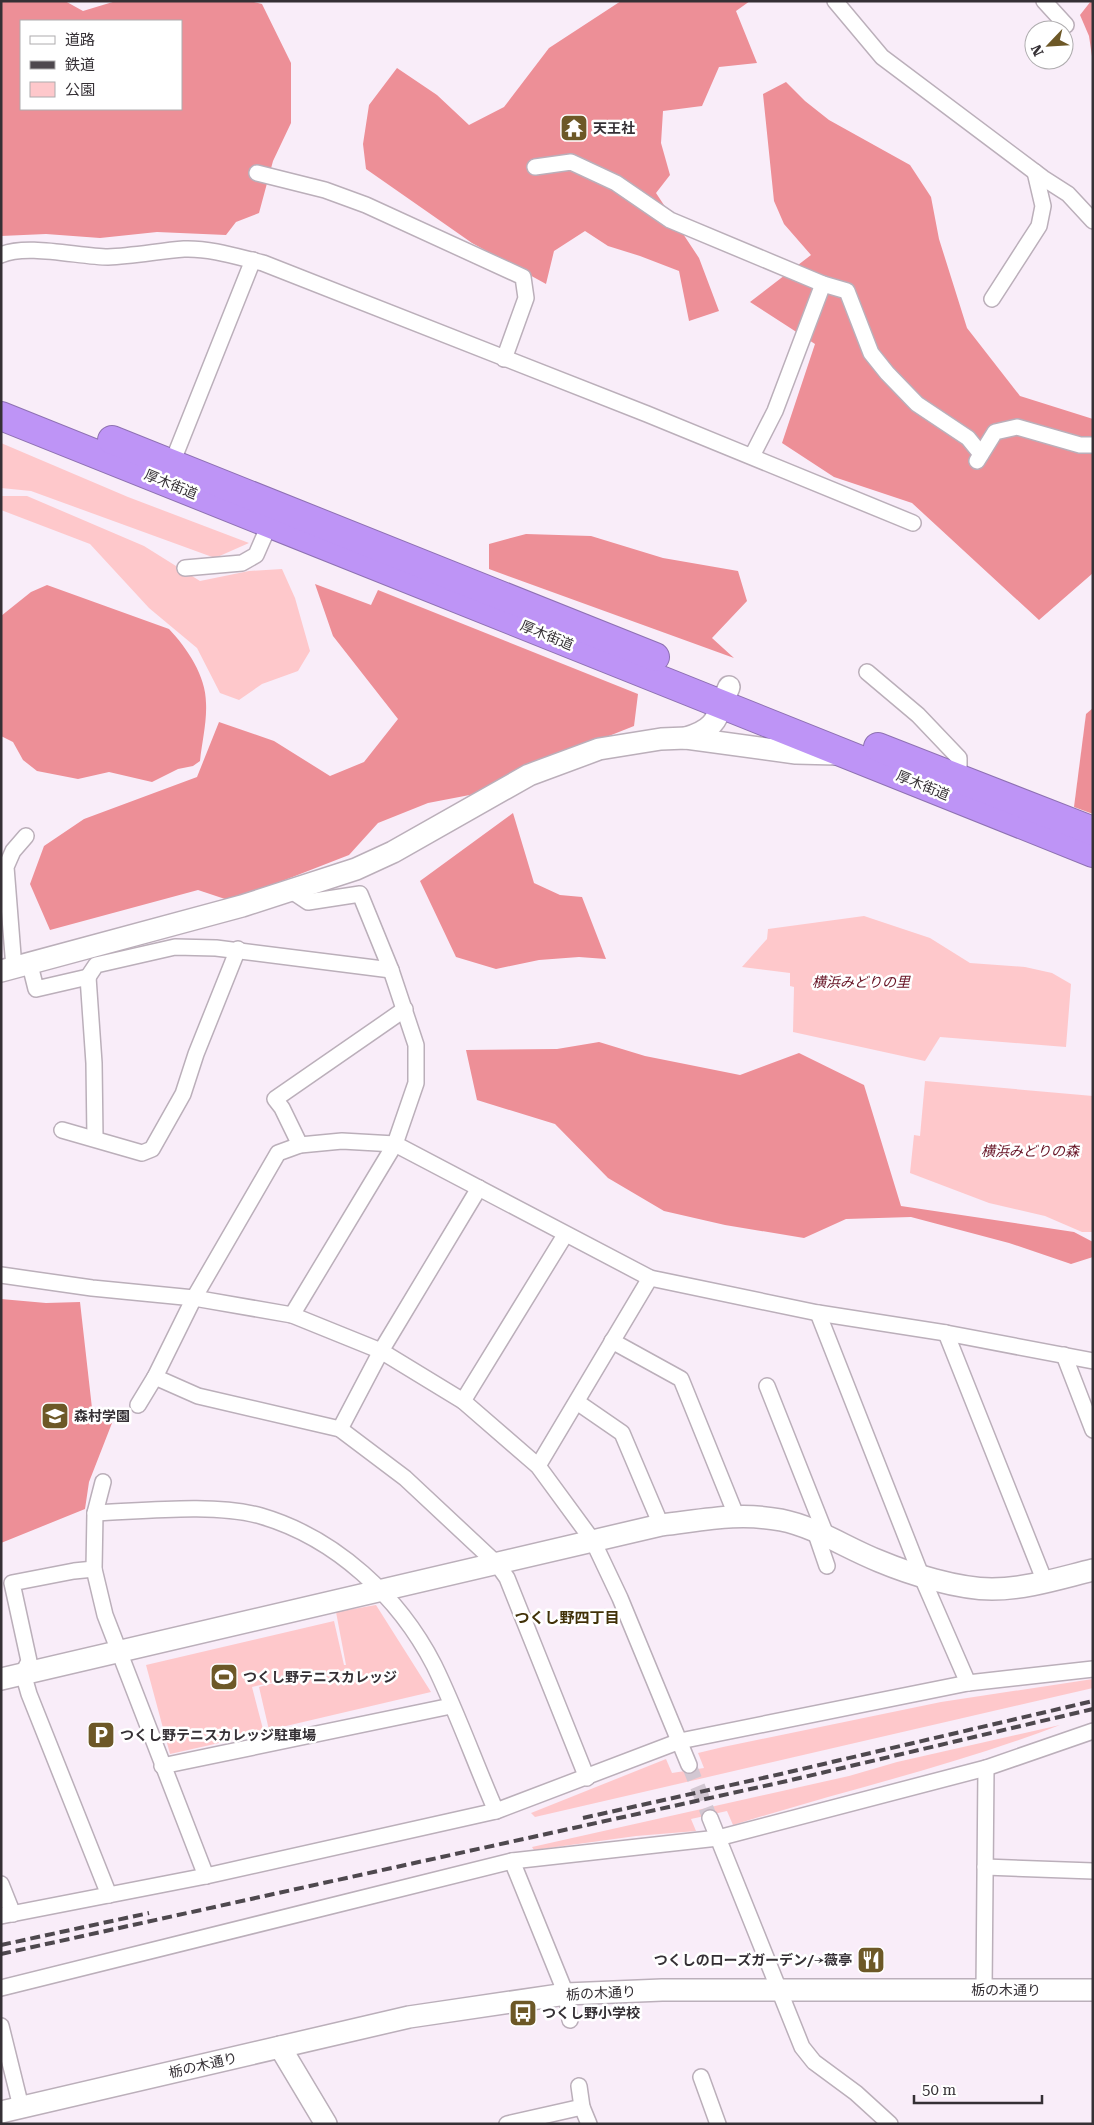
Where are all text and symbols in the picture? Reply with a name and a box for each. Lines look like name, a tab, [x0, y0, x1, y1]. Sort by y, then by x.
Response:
legend	[20, 20, 182, 110]
north arrow	[1024, 20, 1074, 70]
text: 道路	[65, 31, 95, 49]
text: N	[1028, 42, 1047, 59]
text: 鉄道	[65, 56, 95, 74]
text: 公園	[65, 81, 95, 99]
temple icon: 天王社	[559, 113, 589, 143]
place label: 天王社	[593, 120, 635, 136]
street label: 厚木街道	[142, 466, 200, 502]
street label: 厚木街道	[518, 617, 576, 653]
street label: 厚木街道	[894, 767, 952, 803]
park label: 横浜みどりの里	[812, 974, 911, 990]
park label: 横浜みどりの森	[981, 1143, 1081, 1159]
school or university icon: 森村学園	[40, 1401, 70, 1431]
place label: 森村学園	[74, 1408, 130, 1424]
district label: つくし野四丁目	[514, 1609, 620, 1627]
sports icon: つくし野テニスカレッジ	[209, 1662, 239, 1692]
place label: つくし野テニスカレッジ	[243, 1669, 397, 1685]
parking icon: つくし野テニスカレッジ駐車場	[86, 1720, 116, 1750]
place label: つくし野テニスカレッジ駐車場	[120, 1727, 316, 1743]
restaurant icon: つくしのローズガーデン/薔薇亭	[856, 1945, 886, 1975]
place label: つくしのローズガーデン/薔薇亭	[654, 1952, 852, 1968]
street label: 栃の木通り	[971, 1982, 1041, 1998]
street label: 栃の木通り	[566, 1983, 636, 2003]
bus stop icon: つくし野小学校	[508, 1998, 538, 2028]
place label: つくし野小学校	[542, 2005, 640, 2021]
street label: 栃の木通り	[167, 2049, 239, 2081]
scale bar	[914, 2072, 1042, 2104]
text: 50 m	[922, 2081, 957, 2099]

